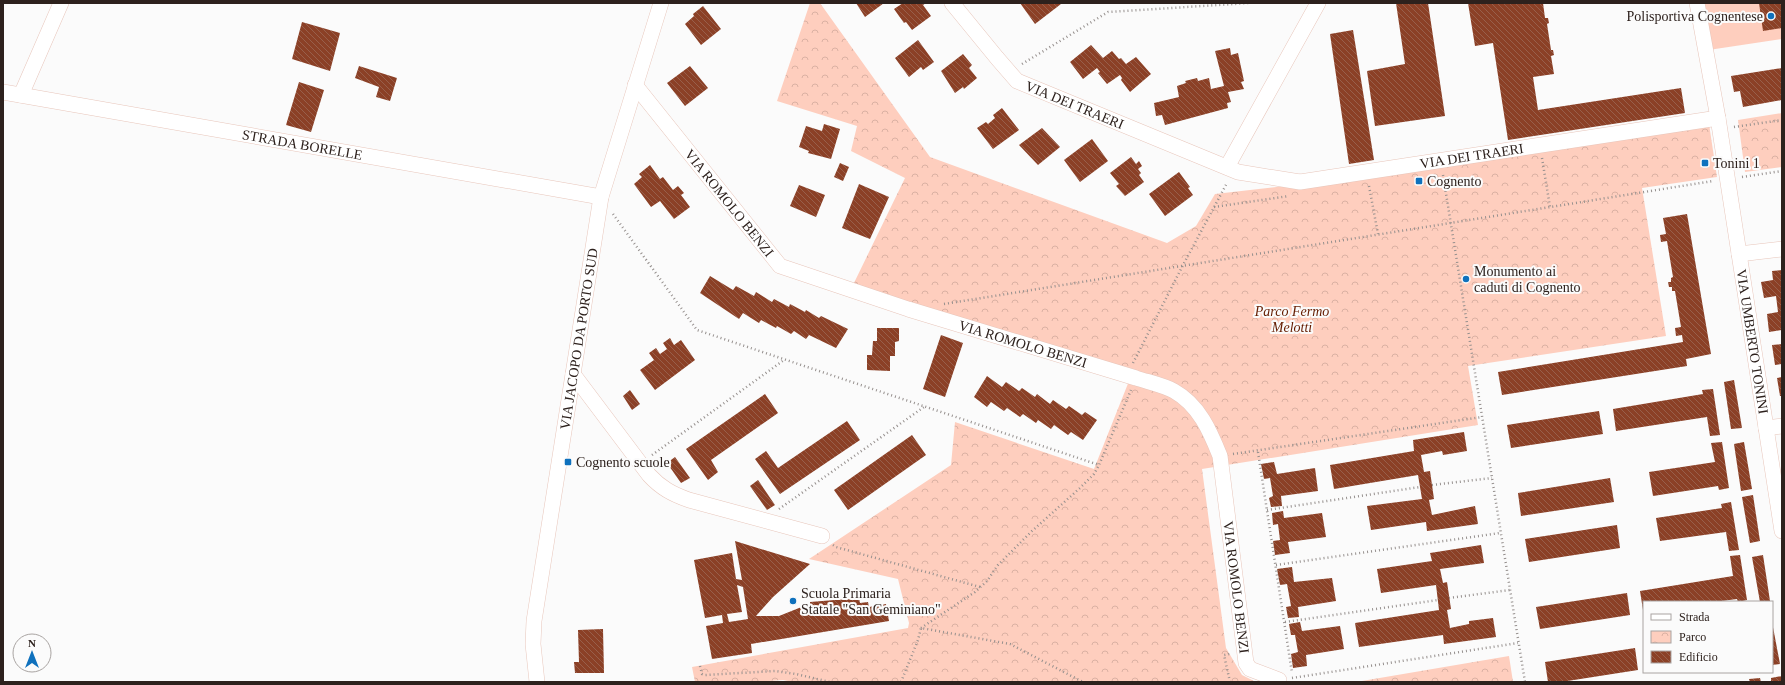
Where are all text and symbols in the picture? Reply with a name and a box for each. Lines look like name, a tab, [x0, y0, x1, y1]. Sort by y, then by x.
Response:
place label: Polisportiva Cognentese	[1627, 9, 1763, 24]
marker: Polisportiva Cognentese	[1766, 11, 1776, 21]
street label: VIA DEI TRAERI	[1023, 78, 1126, 132]
street label: STRADA BORELLE	[241, 127, 364, 163]
street label: VIA DEI TRAERI	[1419, 141, 1525, 172]
street label: VIA ROMOLO BENZI	[682, 147, 777, 260]
place label: Tonini 1	[1713, 156, 1760, 171]
marker: Tonini 1	[1700, 158, 1710, 168]
place label: Cognento	[1427, 174, 1481, 189]
marker: Cognento	[1414, 176, 1424, 186]
street label: VIA JACOPO DA PORTO SUD	[557, 247, 601, 431]
place label: Monumento ai caduti di Cognento	[1474, 264, 1581, 295]
street label: VIA UMBERTO TONINI	[1734, 268, 1771, 415]
marker: Monumento ai caduti di Cognento	[1461, 274, 1471, 284]
park label: Parco Fermo Melotti	[1254, 304, 1329, 335]
street label: VIA ROMOLO BENZI	[957, 318, 1089, 371]
place label: Cognento scuole	[576, 455, 670, 470]
marker: Cognento scuole	[563, 457, 573, 467]
street label: VIA ROMOLO BENZI	[1220, 520, 1252, 655]
place label: Scuola Primaria Statale "San Geminiano"	[801, 586, 941, 617]
marker: Scuola Primaria Statale "San Geminiano"	[788, 596, 798, 606]
legend	[1643, 601, 1773, 673]
text: Strada	[1679, 610, 1710, 624]
text: Parco	[1679, 630, 1706, 644]
north arrow	[12, 633, 52, 673]
text: N	[28, 637, 36, 649]
text: Edificio	[1679, 650, 1718, 664]

